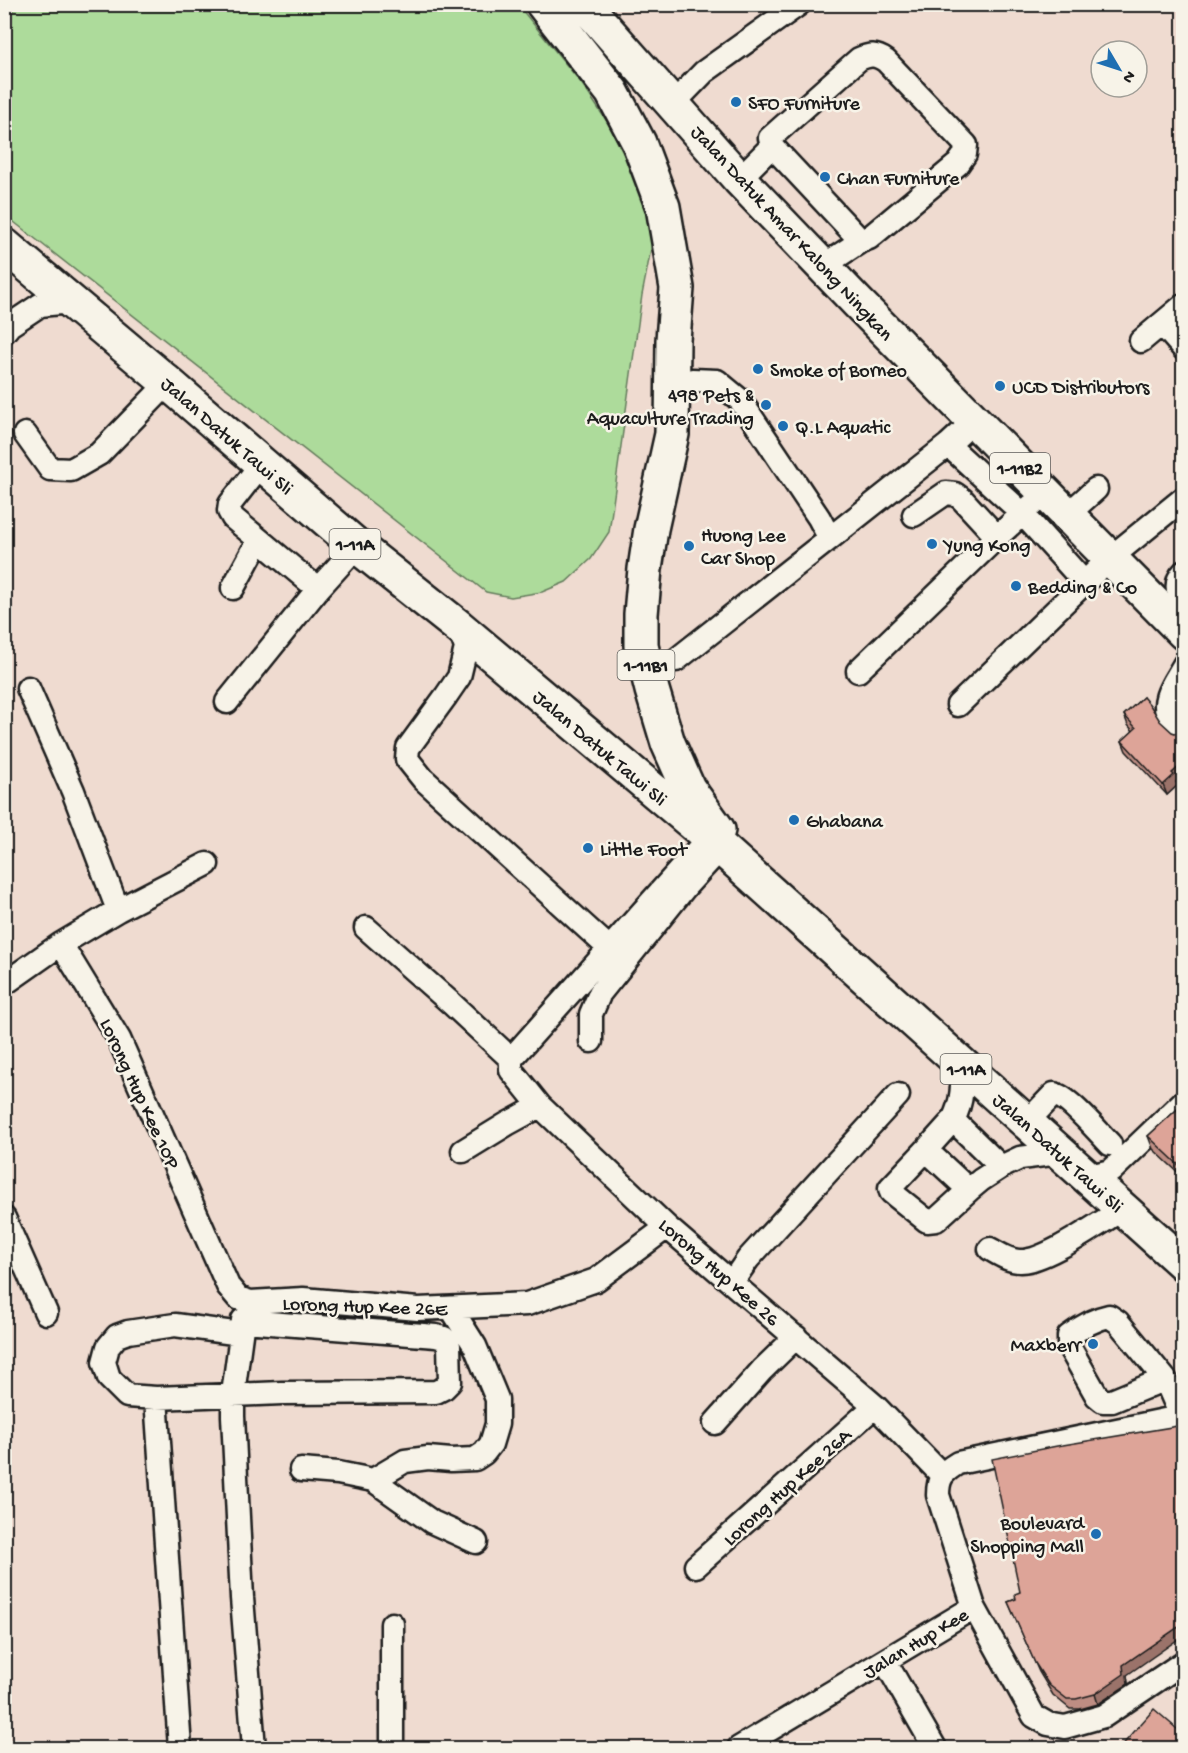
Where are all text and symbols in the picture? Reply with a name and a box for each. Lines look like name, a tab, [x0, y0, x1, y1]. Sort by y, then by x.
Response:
north arrow	[1089, 39, 1149, 99]
text: N	[1117, 66, 1139, 87]
place label: SFO Furniture	[748, 94, 860, 117]
marker: SFO Furniture	[729, 95, 743, 109]
street label: Jalan Datuk Amar Kalong Ningkan	[684, 122, 897, 347]
place label: Chan Furniture	[837, 169, 960, 192]
marker: Chan Furniture	[818, 170, 832, 184]
place label: Smoke of Borneo	[770, 361, 907, 384]
marker: Smoke of Borneo	[751, 362, 765, 376]
street label: Jalan Datuk Tawi Sli	[155, 374, 297, 501]
place label: UCD Distributors	[1012, 378, 1150, 401]
marker: UCD Distributors	[993, 379, 1007, 393]
place label: 498 Pets & Aquaculture Trading	[587, 386, 755, 432]
marker: 498 Pets & Aquaculture Trading	[759, 398, 773, 412]
place label: Q.L Aquatic	[795, 418, 892, 441]
marker: Q.L Aquatic	[776, 419, 790, 433]
road number: 1-11B2	[990, 453, 1050, 483]
place label: Huong Lee Car Shop	[701, 526, 786, 572]
road number: 1-11A	[330, 529, 380, 559]
place label: Yung Kong	[942, 536, 1031, 559]
marker: Yung Kong	[925, 537, 939, 551]
marker: Huong Lee Car Shop	[682, 539, 696, 553]
place label: Bedding & Co	[1027, 578, 1137, 601]
marker: Bedding & Co	[1009, 579, 1023, 593]
road number: 1-11B1	[618, 650, 674, 680]
street label: Jalan Datuk Tawi Sli	[527, 687, 671, 813]
place label: Ghabana	[806, 812, 884, 835]
marker: Ghabana	[787, 813, 801, 827]
place label: Little Foot	[600, 840, 688, 863]
marker: Little Foot	[581, 841, 595, 855]
street label: Lorong Hup Kee 10P	[93, 1016, 183, 1174]
road number: 1-11A	[940, 1054, 992, 1084]
street label: Jalan Datuk Tawi Sli	[986, 1090, 1127, 1219]
street label: Lorong Hup Kee 26	[653, 1215, 783, 1333]
street label: Lorong Hup Kee 26E	[282, 1294, 449, 1323]
place label: Maxberr	[1010, 1336, 1083, 1359]
marker: Maxberr	[1086, 1337, 1100, 1351]
street label: Lorong Hup Kee 26A	[720, 1424, 858, 1552]
place label: Boulevard Shopping Mall	[970, 1514, 1086, 1560]
marker: Boulevard Shopping Mall	[1089, 1527, 1103, 1541]
street label: Jalan Hup Kee	[860, 1604, 974, 1685]

